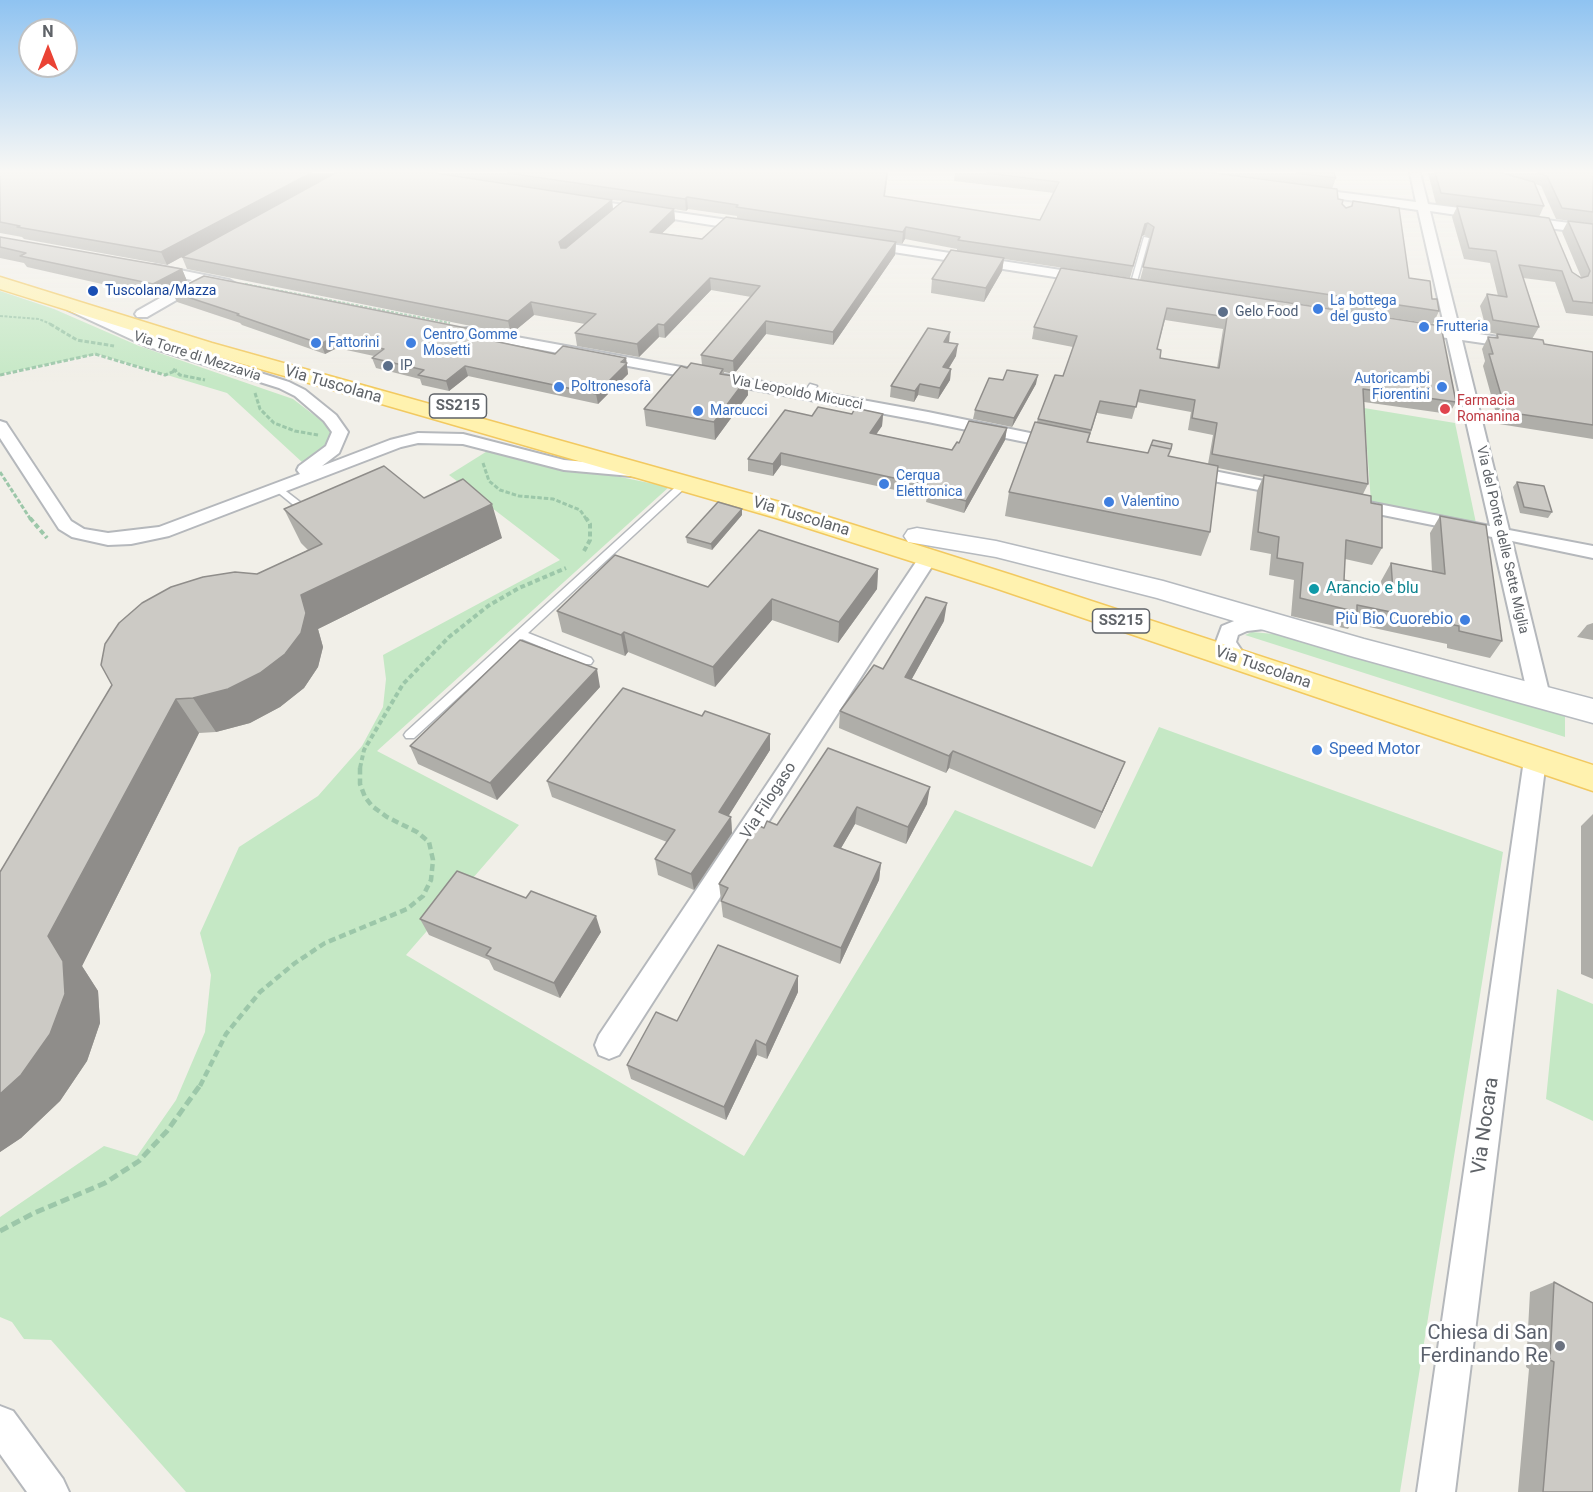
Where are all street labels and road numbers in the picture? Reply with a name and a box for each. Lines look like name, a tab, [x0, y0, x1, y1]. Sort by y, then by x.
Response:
street label: Via Torre di Mezzavia	[131, 328, 263, 386]
street label: Via Tuscolana	[282, 362, 384, 408]
street label: Via Leopoldo Micucci	[730, 372, 864, 414]
road number: SS215	[430, 394, 486, 418]
street label: Via del Ponte delle Sette Miglia	[1472, 444, 1532, 636]
street label: Via Tuscolana	[750, 493, 852, 541]
road number: SS215	[1092, 609, 1150, 633]
street label: Via Tuscolana	[1212, 643, 1314, 693]
street label: Via Filogaso	[737, 759, 801, 843]
street label: Via Nocara	[1467, 1076, 1505, 1176]

